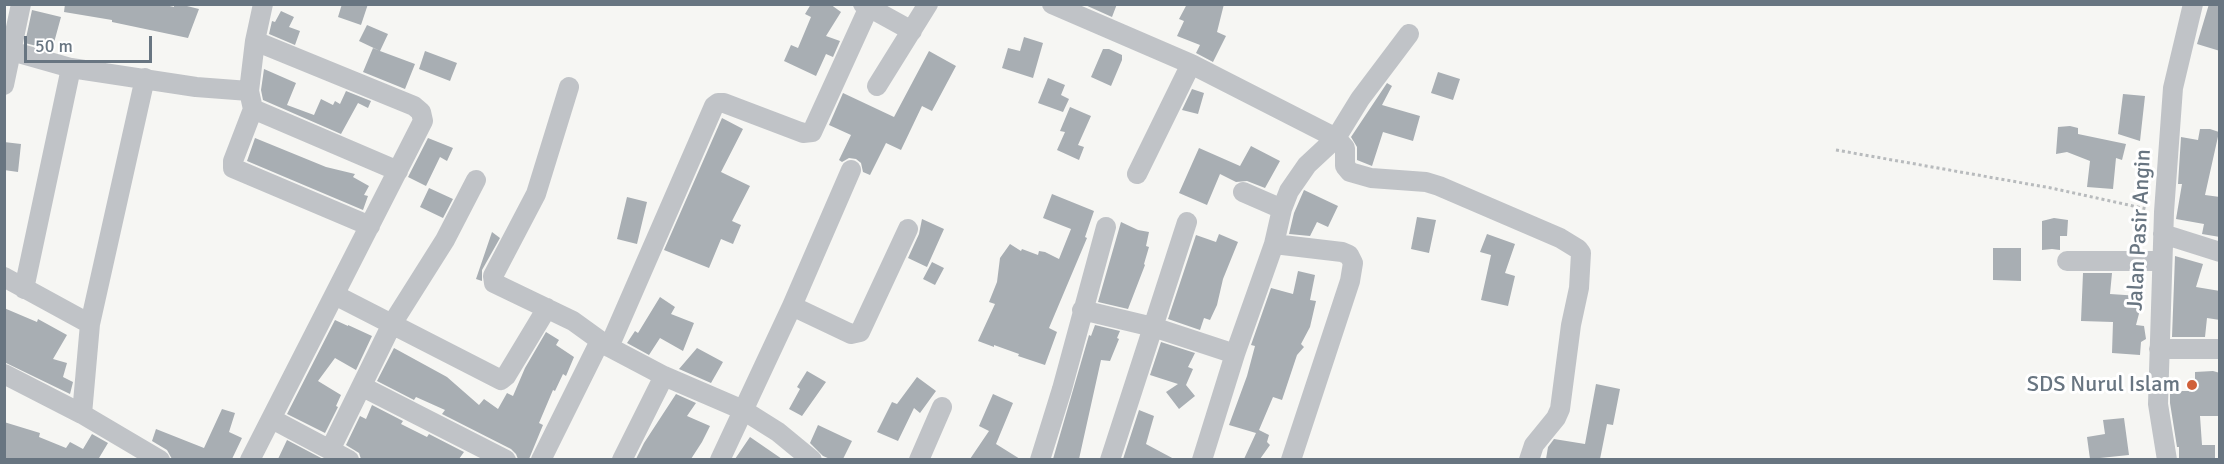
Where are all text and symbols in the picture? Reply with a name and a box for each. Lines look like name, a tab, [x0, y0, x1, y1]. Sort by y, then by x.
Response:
scale bar	[27, 24, 154, 62]
text: 50 m	[35, 35, 73, 57]
street label: Jalan Pasir Angin	[2123, 149, 2157, 311]
place label: SDS Nurul Islam	[2027, 372, 2180, 398]
marker: SDS Nurul Islam	[2185, 378, 2199, 392]

